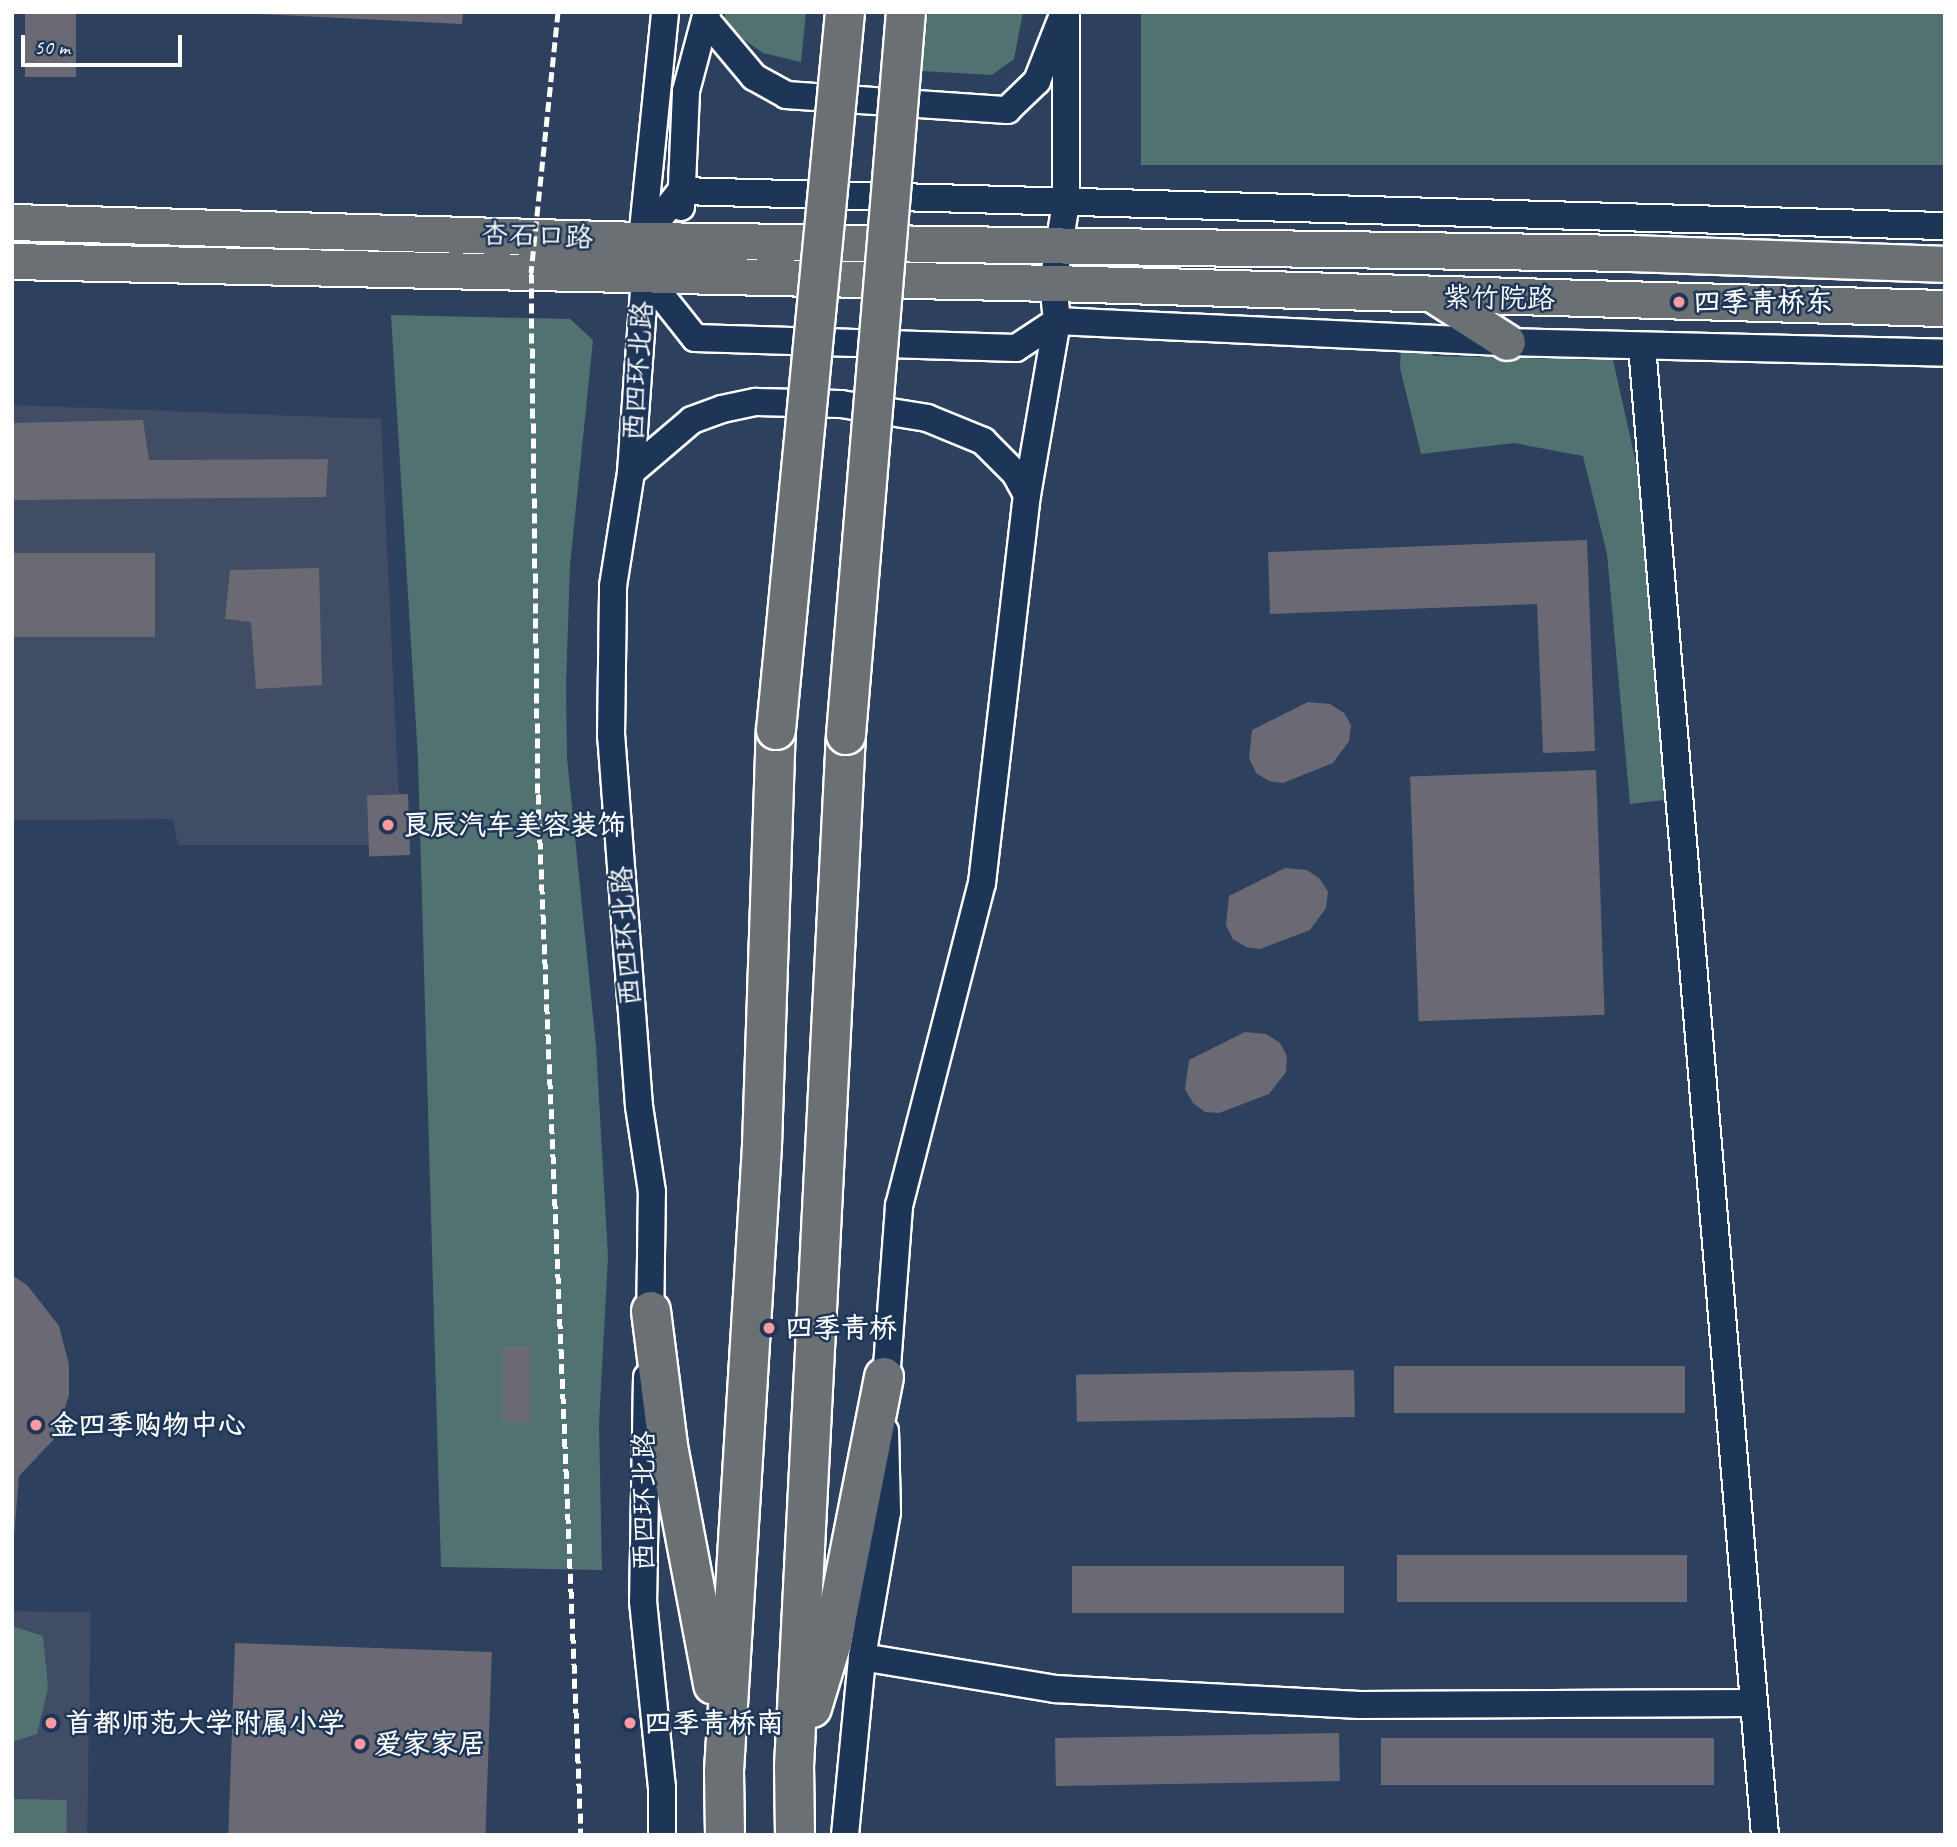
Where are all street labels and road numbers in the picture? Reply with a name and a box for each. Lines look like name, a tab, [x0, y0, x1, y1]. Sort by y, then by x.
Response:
street label: 杏石口路	[480, 217, 594, 255]
street label: 紫竹院路	[1443, 280, 1555, 316]
street label: 西四环北路	[616, 300, 660, 442]
street label: 西四环北路	[604, 865, 648, 1007]
street label: 西四环北路	[627, 1431, 661, 1571]

